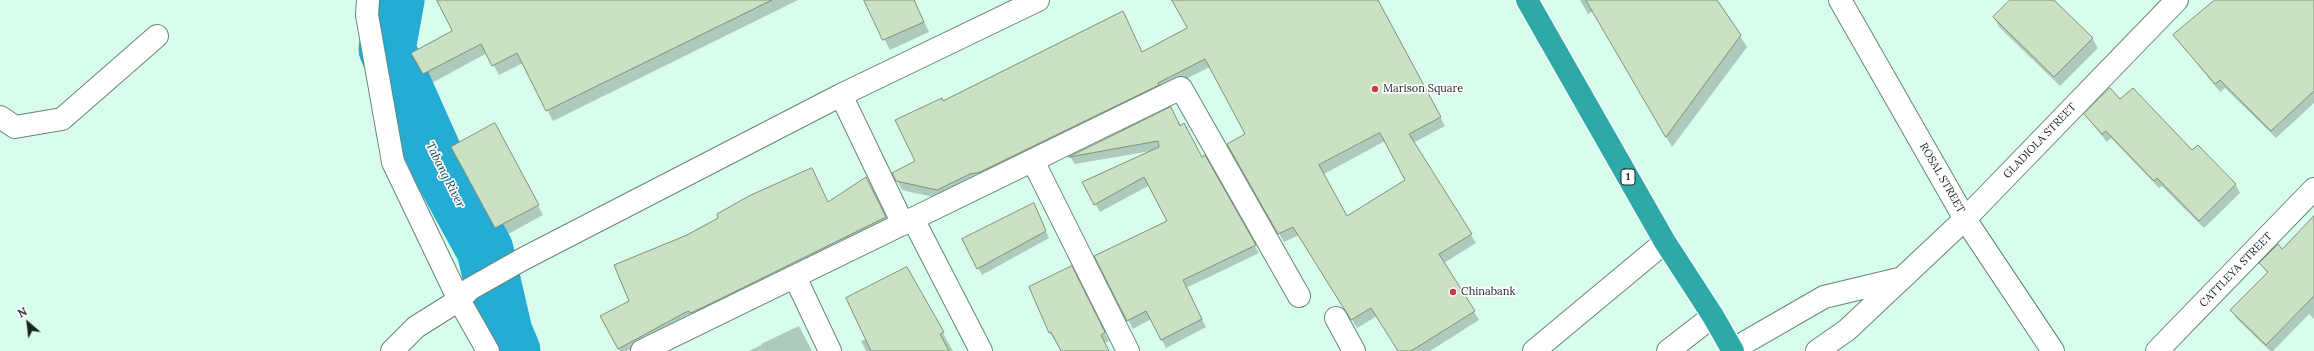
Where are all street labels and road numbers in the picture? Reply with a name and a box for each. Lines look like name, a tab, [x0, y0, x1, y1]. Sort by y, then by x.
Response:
street label: GLADIOLA STREET	[2001, 101, 2079, 181]
street label: ROSAL STREET	[1917, 141, 1967, 215]
road number: 1	[1621, 169, 1635, 185]
street label: CATTLEYA STREET	[2197, 230, 2275, 310]

